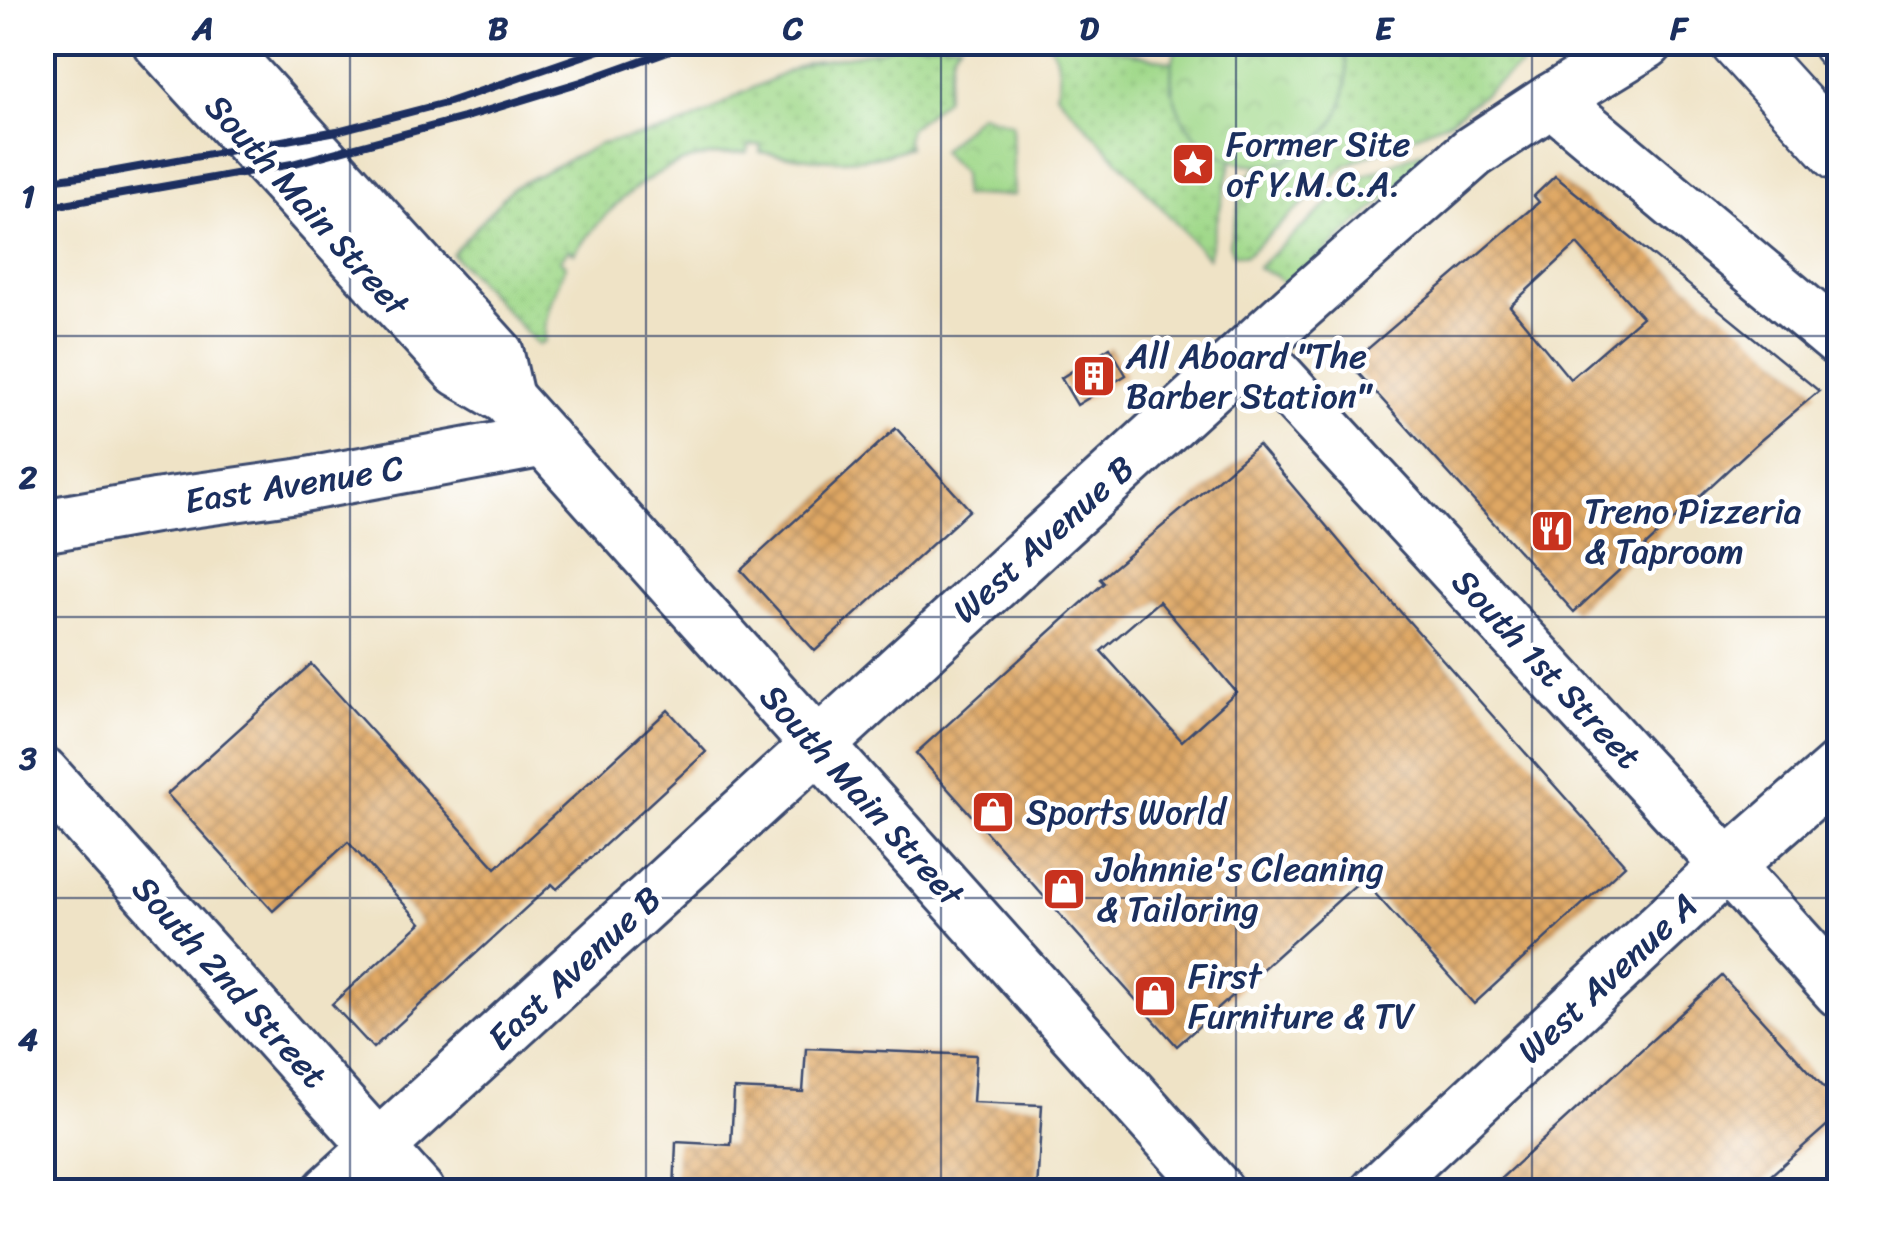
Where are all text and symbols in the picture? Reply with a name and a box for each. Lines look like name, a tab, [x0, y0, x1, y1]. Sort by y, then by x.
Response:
text: A	[191, 0, 214, 57]
text: B	[488, 0, 508, 57]
text: C	[782, 0, 804, 57]
text: D	[1079, 0, 1099, 57]
text: E	[1375, 0, 1395, 57]
text: F	[1669, 0, 1690, 57]
street label: South Main Street	[189, 79, 426, 333]
place label: Former Site of Y.M.C.A.	[1226, 113, 1410, 215]
place icon: Former Site of Y.M.C.A.	[1170, 141, 1216, 187]
text: 1	[21, 168, 35, 225]
place label: All Aboard "The Barber Station"	[1125, 325, 1374, 427]
building icon: All Aboard "The Barber Station"	[1071, 353, 1117, 399]
street label: East Avenue C	[180, 436, 408, 532]
street label: West Avenue B	[937, 439, 1149, 639]
text: 2	[19, 449, 38, 506]
place label: Treno Pizzeria & Taproom	[1584, 480, 1802, 582]
restaurant icon: Treno Pizzeria & Taproom	[1529, 508, 1575, 554]
street label: South 1st Street	[1436, 554, 1658, 784]
street label: South Main Street	[744, 669, 981, 923]
text: 3	[18, 730, 37, 787]
place label: Sports World	[1026, 781, 1228, 843]
shop icon: Sports World	[970, 789, 1016, 835]
place label: Johnnie's Cleaning & Tailoring	[1095, 838, 1384, 940]
street label: South 2nd Street	[116, 861, 344, 1103]
shop icon: Johnnie's Cleaning & Tailoring	[1041, 866, 1087, 912]
street label: East Avenue B	[472, 870, 676, 1066]
street label: West Avenue A	[1502, 877, 1712, 1079]
place label: First Furniture & TV	[1188, 945, 1416, 1047]
shop icon: First Furniture & TV	[1132, 973, 1178, 1019]
text: 4	[18, 1011, 38, 1068]

